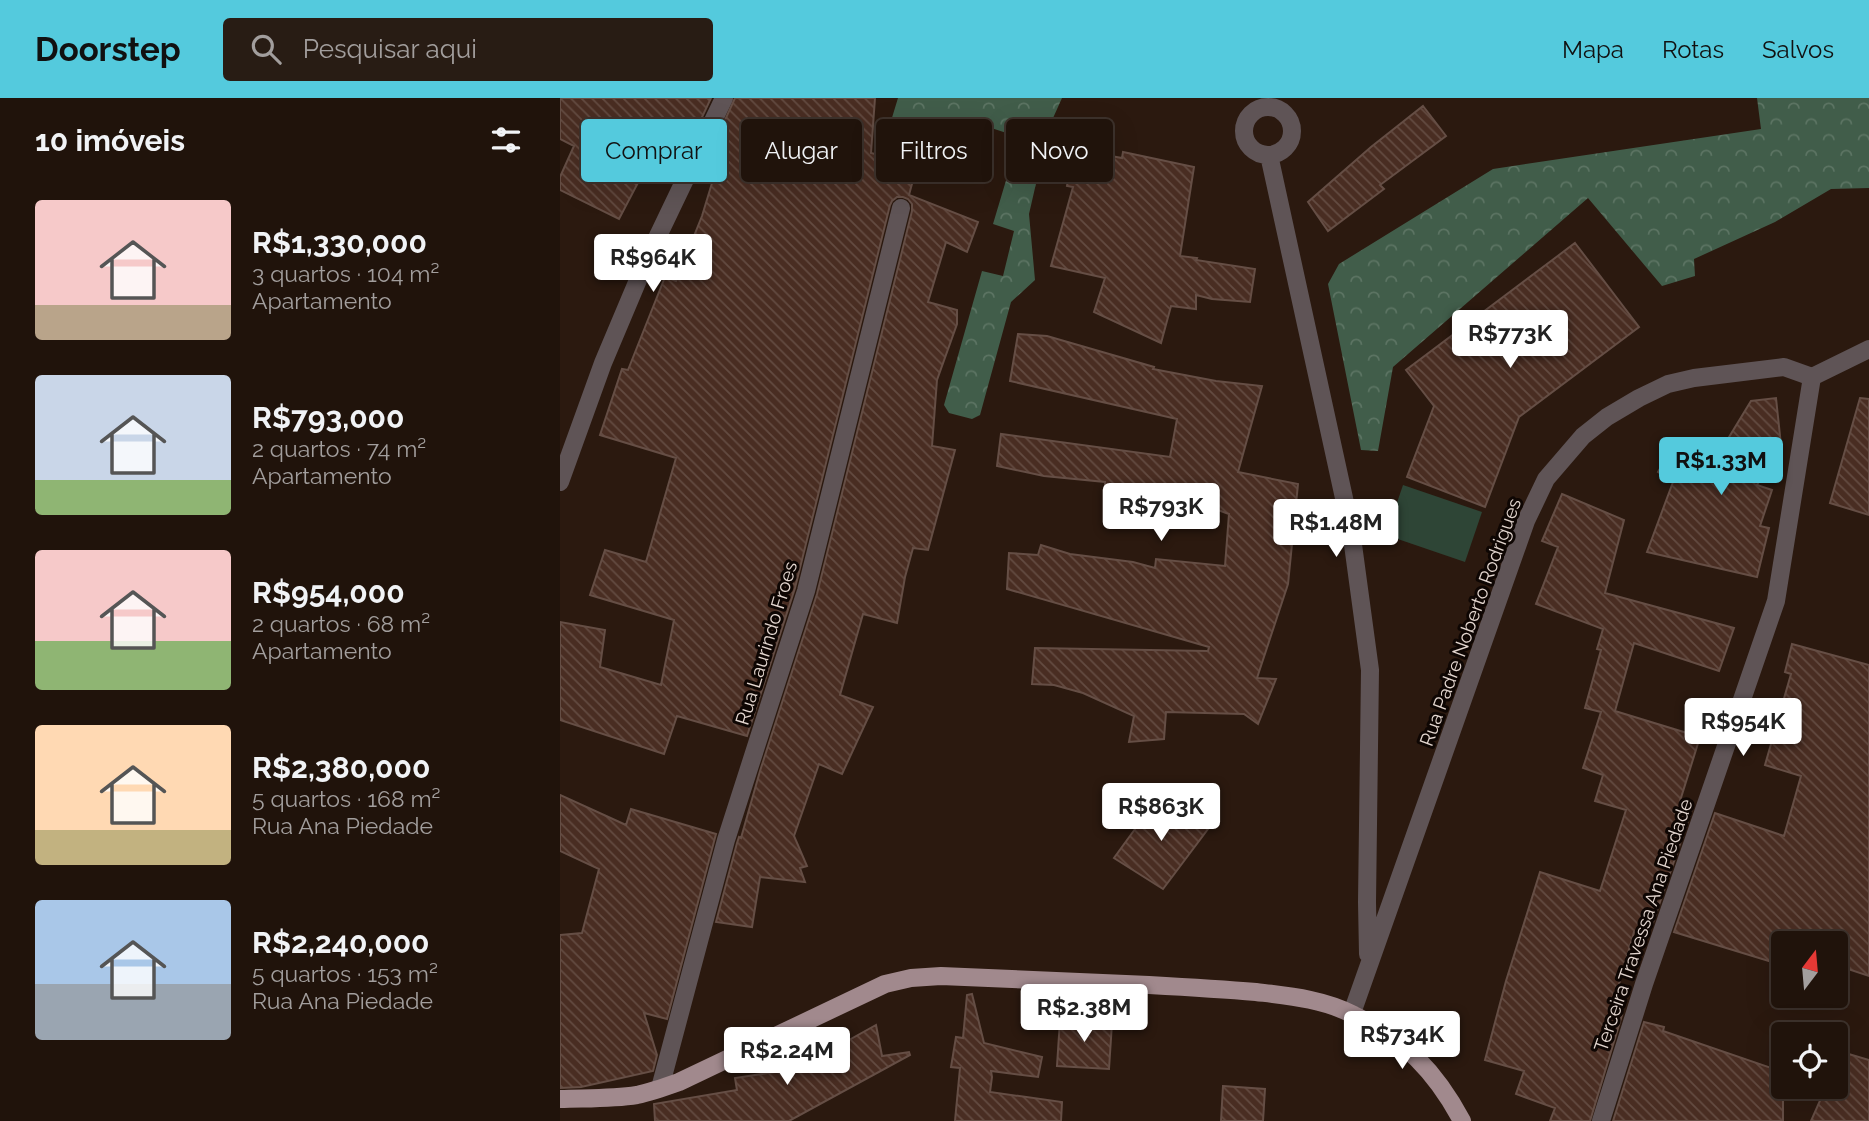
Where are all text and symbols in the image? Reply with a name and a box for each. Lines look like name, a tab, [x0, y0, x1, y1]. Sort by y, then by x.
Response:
search box	[223, 18, 713, 81]
text: Doorstep	[35, 30, 181, 69]
icon: search	[247, 30, 285, 68]
text: Pesquisar aqui	[303, 34, 477, 64]
text: Mapa	[1562, 35, 1624, 64]
text: Rotas	[1662, 35, 1724, 64]
text: Salvos	[1762, 35, 1834, 64]
chip: Comprar	[581, 119, 727, 182]
chip: Alugar	[741, 119, 862, 182]
chip: Filtros	[876, 119, 992, 182]
chip: Novo	[1006, 119, 1113, 182]
icon: filters	[487, 121, 525, 159]
text: 10 imóveis	[35, 123, 185, 158]
text: R$1,330,000	[252, 225, 427, 260]
icon: home	[91, 228, 175, 312]
pin: R$964K	[596, 234, 710, 294]
text: R$964K	[610, 243, 696, 270]
text: 3 quartos · 104 m²	[252, 260, 439, 287]
text: Apartamento	[252, 287, 392, 314]
pin: R$773K	[1453, 310, 1567, 370]
text: R$773K	[1468, 319, 1552, 346]
text: R$793,000	[252, 400, 404, 435]
icon: home	[91, 403, 175, 487]
text: 2 quartos · 74 m²	[252, 435, 426, 462]
pin: R$1.33M	[1656, 438, 1786, 497]
text: R$1.33M	[1675, 446, 1767, 473]
text: Apartamento	[252, 462, 392, 489]
pin: R$793K	[1104, 484, 1218, 543]
text: R$793K	[1119, 492, 1203, 519]
street label: Rua Padre Noberto Rodrigues	[1415, 495, 1525, 749]
pin: R$1.48M	[1271, 500, 1401, 559]
text: R$1.48M	[1289, 508, 1383, 535]
street label: Rua Laurindo Froes	[731, 559, 801, 727]
text: R$954,000	[252, 575, 405, 610]
icon: home	[91, 578, 175, 662]
text: 2 quartos · 68 m²	[252, 610, 430, 637]
text: Apartamento	[252, 637, 392, 664]
pin: R$954K	[1686, 698, 1800, 758]
text: R$954K	[1701, 707, 1785, 734]
text: R$2,380,000	[252, 750, 430, 785]
icon: home	[91, 753, 175, 837]
pin: R$863K	[1104, 784, 1218, 843]
text: 5 quartos · 168 m²	[252, 785, 441, 812]
text: R$863K	[1118, 792, 1204, 819]
street label: Terceira Travessa Ana Piedade	[1589, 796, 1697, 1054]
text: Rua Ana Piedade	[252, 812, 433, 839]
text: R$2,240,000	[252, 925, 430, 960]
icon: home	[91, 928, 175, 1012]
north arrow	[1771, 931, 1848, 1008]
map controls	[1771, 931, 1848, 1099]
text: 5 quartos · 153 m²	[252, 960, 438, 987]
pin: R$2.38M	[1019, 984, 1149, 1044]
text: Rua Ana Piedade	[252, 987, 433, 1014]
text: R$2.38M	[1037, 993, 1131, 1020]
pin: R$734K	[1345, 1012, 1459, 1071]
text: R$734K	[1360, 1020, 1444, 1047]
button: locate	[1771, 1022, 1848, 1099]
pin: R$2.24M	[722, 1028, 852, 1087]
text: R$2.24M	[740, 1036, 834, 1063]

